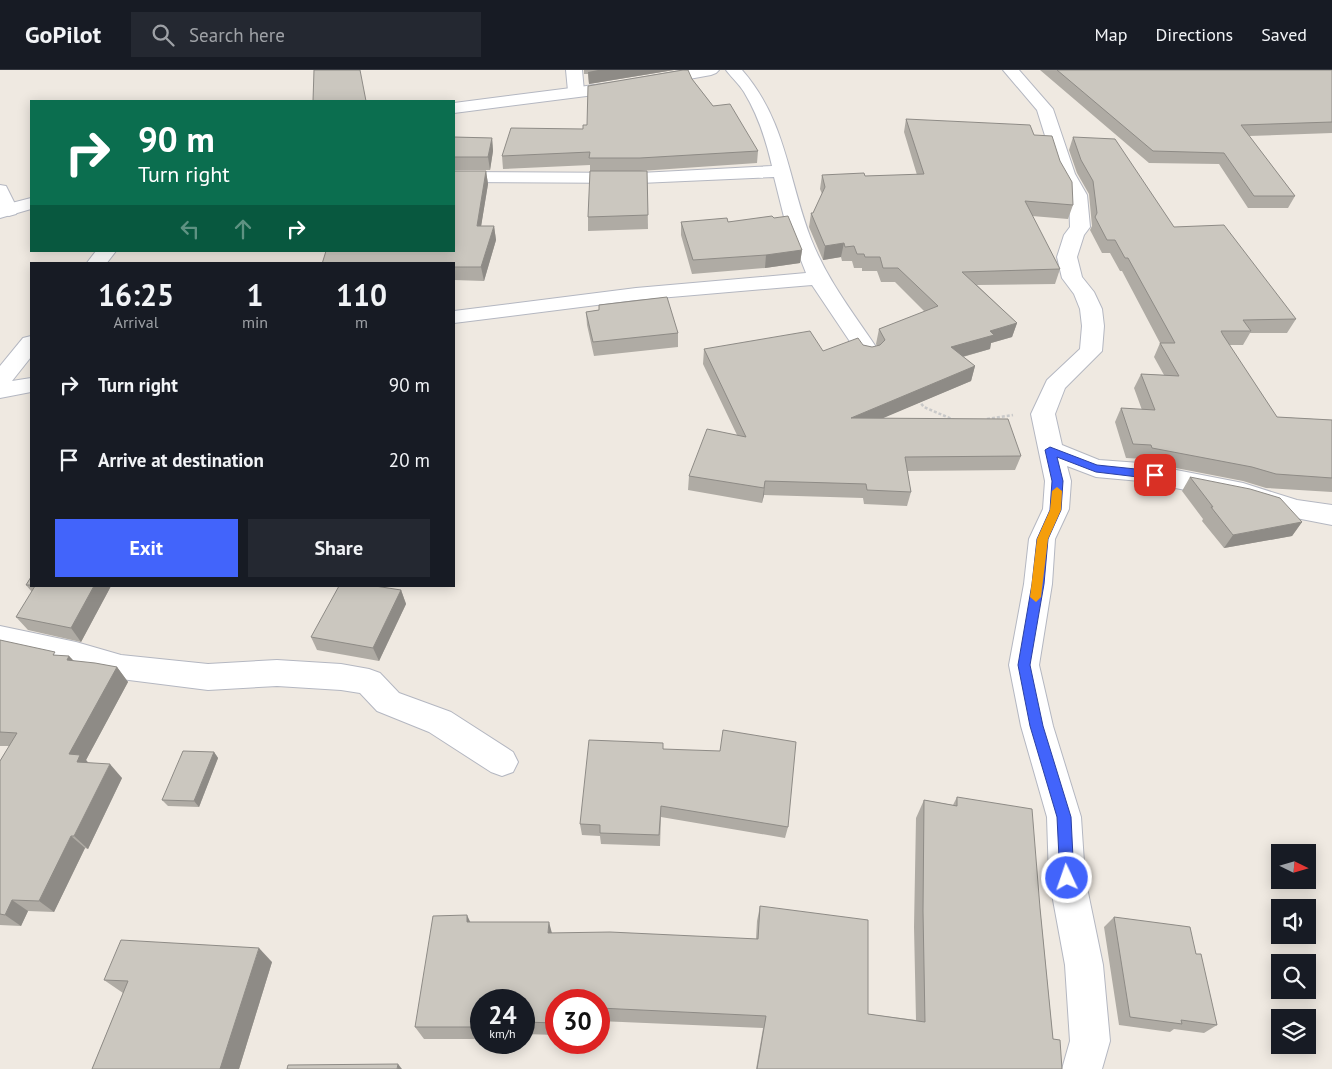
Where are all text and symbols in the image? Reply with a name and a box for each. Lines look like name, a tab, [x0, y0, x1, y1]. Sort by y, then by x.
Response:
search box	[131, 12, 481, 57]
text: GoPilot	[25, 19, 101, 50]
icon: search	[149, 21, 177, 49]
text: Search here	[189, 23, 285, 47]
text: Map	[1095, 23, 1127, 46]
text: Directions	[1155, 23, 1233, 46]
text: Saved	[1261, 23, 1307, 46]
text: 90 m	[138, 116, 215, 162]
icon: right	[55, 120, 120, 185]
text: Turn right	[138, 160, 230, 188]
icon: left	[176, 215, 204, 243]
icon: ahead	[229, 215, 257, 243]
icon: right	[282, 215, 310, 243]
text: 16:25	[98, 275, 174, 314]
text: 1	[247, 275, 264, 314]
text: 110	[336, 275, 387, 314]
text: Arrival	[114, 312, 158, 332]
text: min	[242, 312, 268, 332]
text: m	[355, 312, 368, 332]
icon: right	[55, 371, 83, 399]
text: Turn right	[98, 373, 178, 397]
text: 90 m	[389, 373, 430, 397]
icon: arrive	[55, 446, 83, 474]
text: Arrive at destination	[98, 448, 264, 472]
text: 20 m	[389, 448, 430, 472]
pin	[1134, 454, 1176, 496]
icon: arrive	[1141, 461, 1169, 489]
button: Exit	[55, 519, 238, 577]
button: Share	[248, 519, 430, 577]
north arrow	[1271, 844, 1316, 889]
map controls	[1271, 844, 1316, 1054]
position arrow	[1040, 851, 1092, 903]
button: sound	[1271, 899, 1316, 944]
button: search	[1271, 954, 1316, 999]
speed limit sign: 30	[545, 989, 610, 1054]
text: 24	[488, 999, 517, 1031]
button: layers	[1271, 1009, 1316, 1054]
text: km/h	[489, 1026, 516, 1041]

